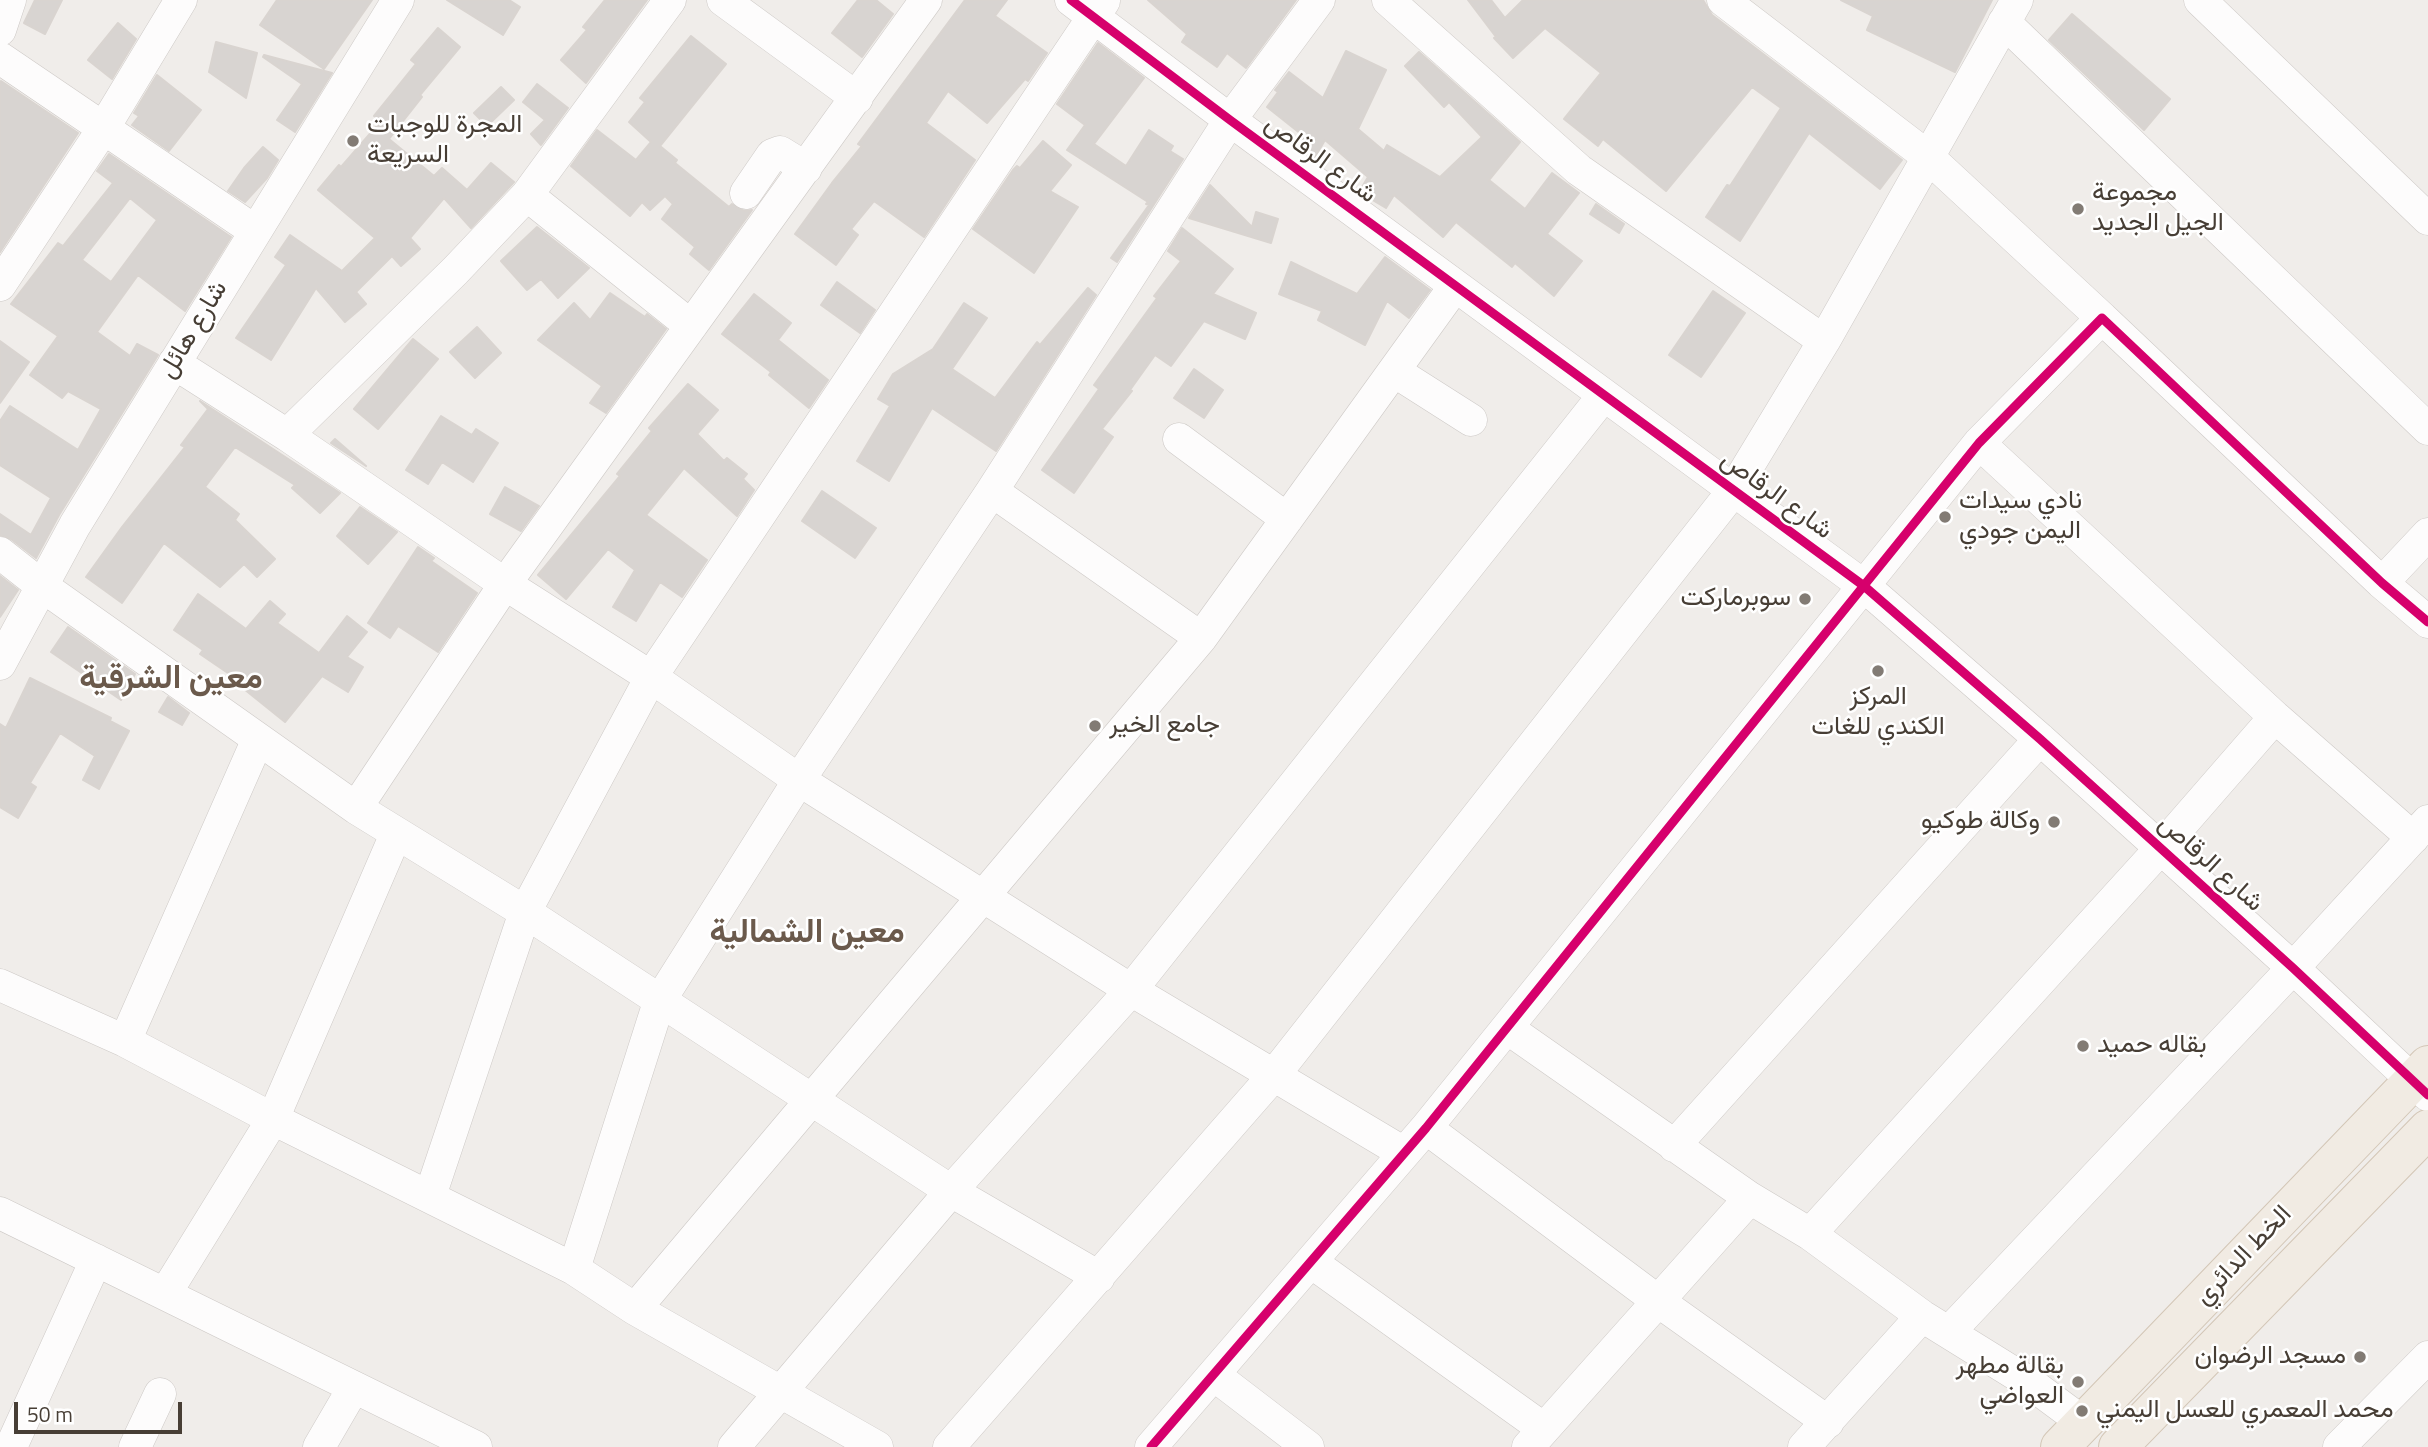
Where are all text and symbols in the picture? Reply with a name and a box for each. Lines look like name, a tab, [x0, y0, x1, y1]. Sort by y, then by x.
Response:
street label: شارع الرقاص	[1258, 109, 1382, 211]
place label: المجرة للوجبات السريعة	[367, 110, 522, 172]
marker: المجرة للوجبات السريعة	[345, 133, 361, 149]
place label: مجموعة الجيل الجديد	[2092, 178, 2224, 240]
marker: مجموعة الجيل الجديد	[2070, 201, 2086, 217]
street label: شارع هائل	[153, 276, 235, 384]
street label: شارع الرقاص	[1714, 445, 1838, 547]
place label: نادي سيدات اليمن جودي	[1959, 486, 2082, 548]
marker: نادي سيدات اليمن جودي	[1937, 509, 1953, 525]
place label: سوبرماركت	[1680, 583, 1791, 615]
marker: سوبرماركت	[1797, 591, 1813, 607]
district label: معين الشرقية	[79, 660, 263, 700]
marker: المركز الكندي للغات	[1870, 663, 1886, 679]
place label: المركز الكندي للغات	[1811, 682, 1945, 744]
place label: جامع الخير	[1109, 710, 1220, 742]
marker: جامع الخير	[1087, 718, 1103, 734]
place label: وكالة طوكيو	[1921, 806, 2040, 838]
street label: شارع الرقاص	[2151, 809, 2269, 919]
marker: وكالة طوكيو	[2046, 814, 2062, 830]
district label: معين الشمالية	[709, 914, 905, 954]
place label: بقاله حميد	[2097, 1030, 2207, 1062]
marker: بقاله حميد	[2075, 1038, 2091, 1054]
street label: الخط الدائري	[2189, 1200, 2299, 1312]
place label: مسجد الرضوان	[2194, 1341, 2346, 1373]
marker: مسجد الرضوان	[2352, 1349, 2368, 1365]
place label: بقالة مطهر العواضي	[1955, 1351, 2064, 1412]
marker: بقالة مطهر العواضي	[2070, 1374, 2086, 1390]
scale bar	[18, 1388, 186, 1432]
place label: محمد المعمري للعسل اليمني	[2096, 1395, 2394, 1427]
text: 50 m	[27, 1398, 73, 1430]
marker: محمد المعمري للعسل اليمني	[2074, 1403, 2090, 1419]

